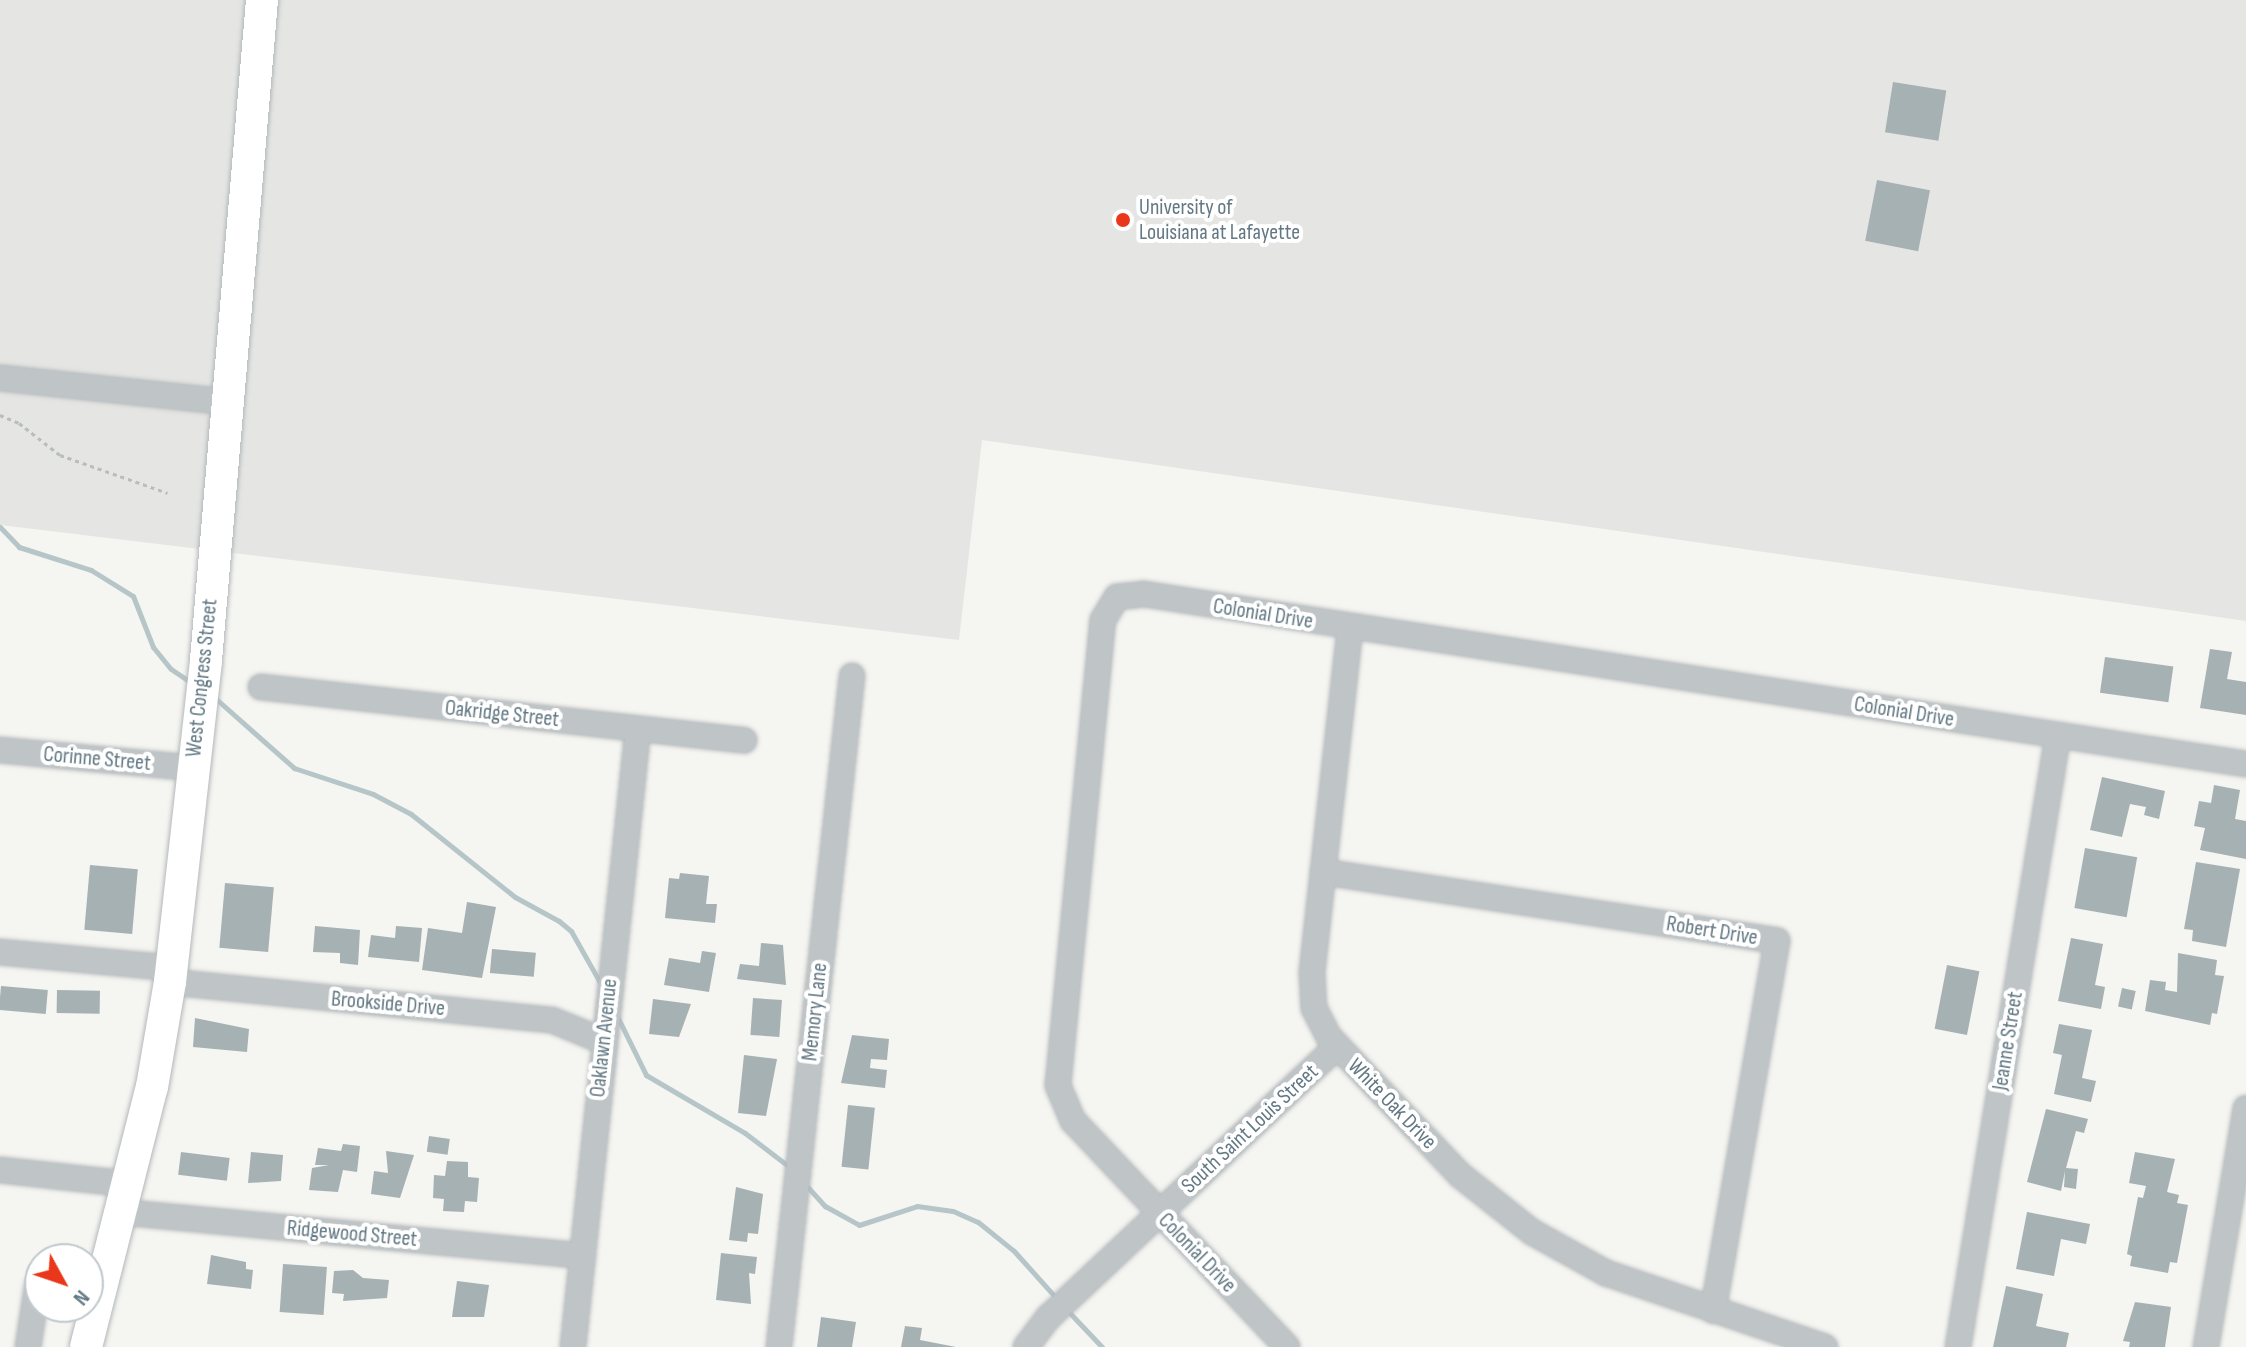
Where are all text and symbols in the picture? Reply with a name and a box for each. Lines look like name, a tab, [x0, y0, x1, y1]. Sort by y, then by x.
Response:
place label: University of Louisiana at Lafayette	[1139, 194, 1300, 246]
marker: University of Louisiana at Lafayette	[1114, 211, 1132, 229]
street label: Colonial Drive	[1211, 593, 1315, 635]
street label: West Congress Street	[181, 598, 223, 758]
street label: Colonial Drive	[1852, 691, 1956, 733]
street label: Oakridge Street	[444, 695, 560, 733]
street label: Corinne Street	[42, 741, 152, 777]
street label: Robert Drive	[1664, 911, 1760, 951]
street label: Memory Lane	[797, 962, 833, 1062]
street label: Oaklawn Avenue	[585, 977, 623, 1099]
street label: Brookside Drive	[330, 986, 446, 1022]
street label: Jeanne Street	[1987, 990, 2029, 1092]
street label: White Oak Drive	[1342, 1053, 1442, 1155]
street label: South Saint Louis Street	[1176, 1059, 1324, 1199]
street label: Colonial Drive	[1152, 1208, 1242, 1298]
street label: Ridgewood Street	[286, 1215, 418, 1253]
north arrow	[24, 1243, 104, 1323]
text: N	[67, 1284, 95, 1311]

